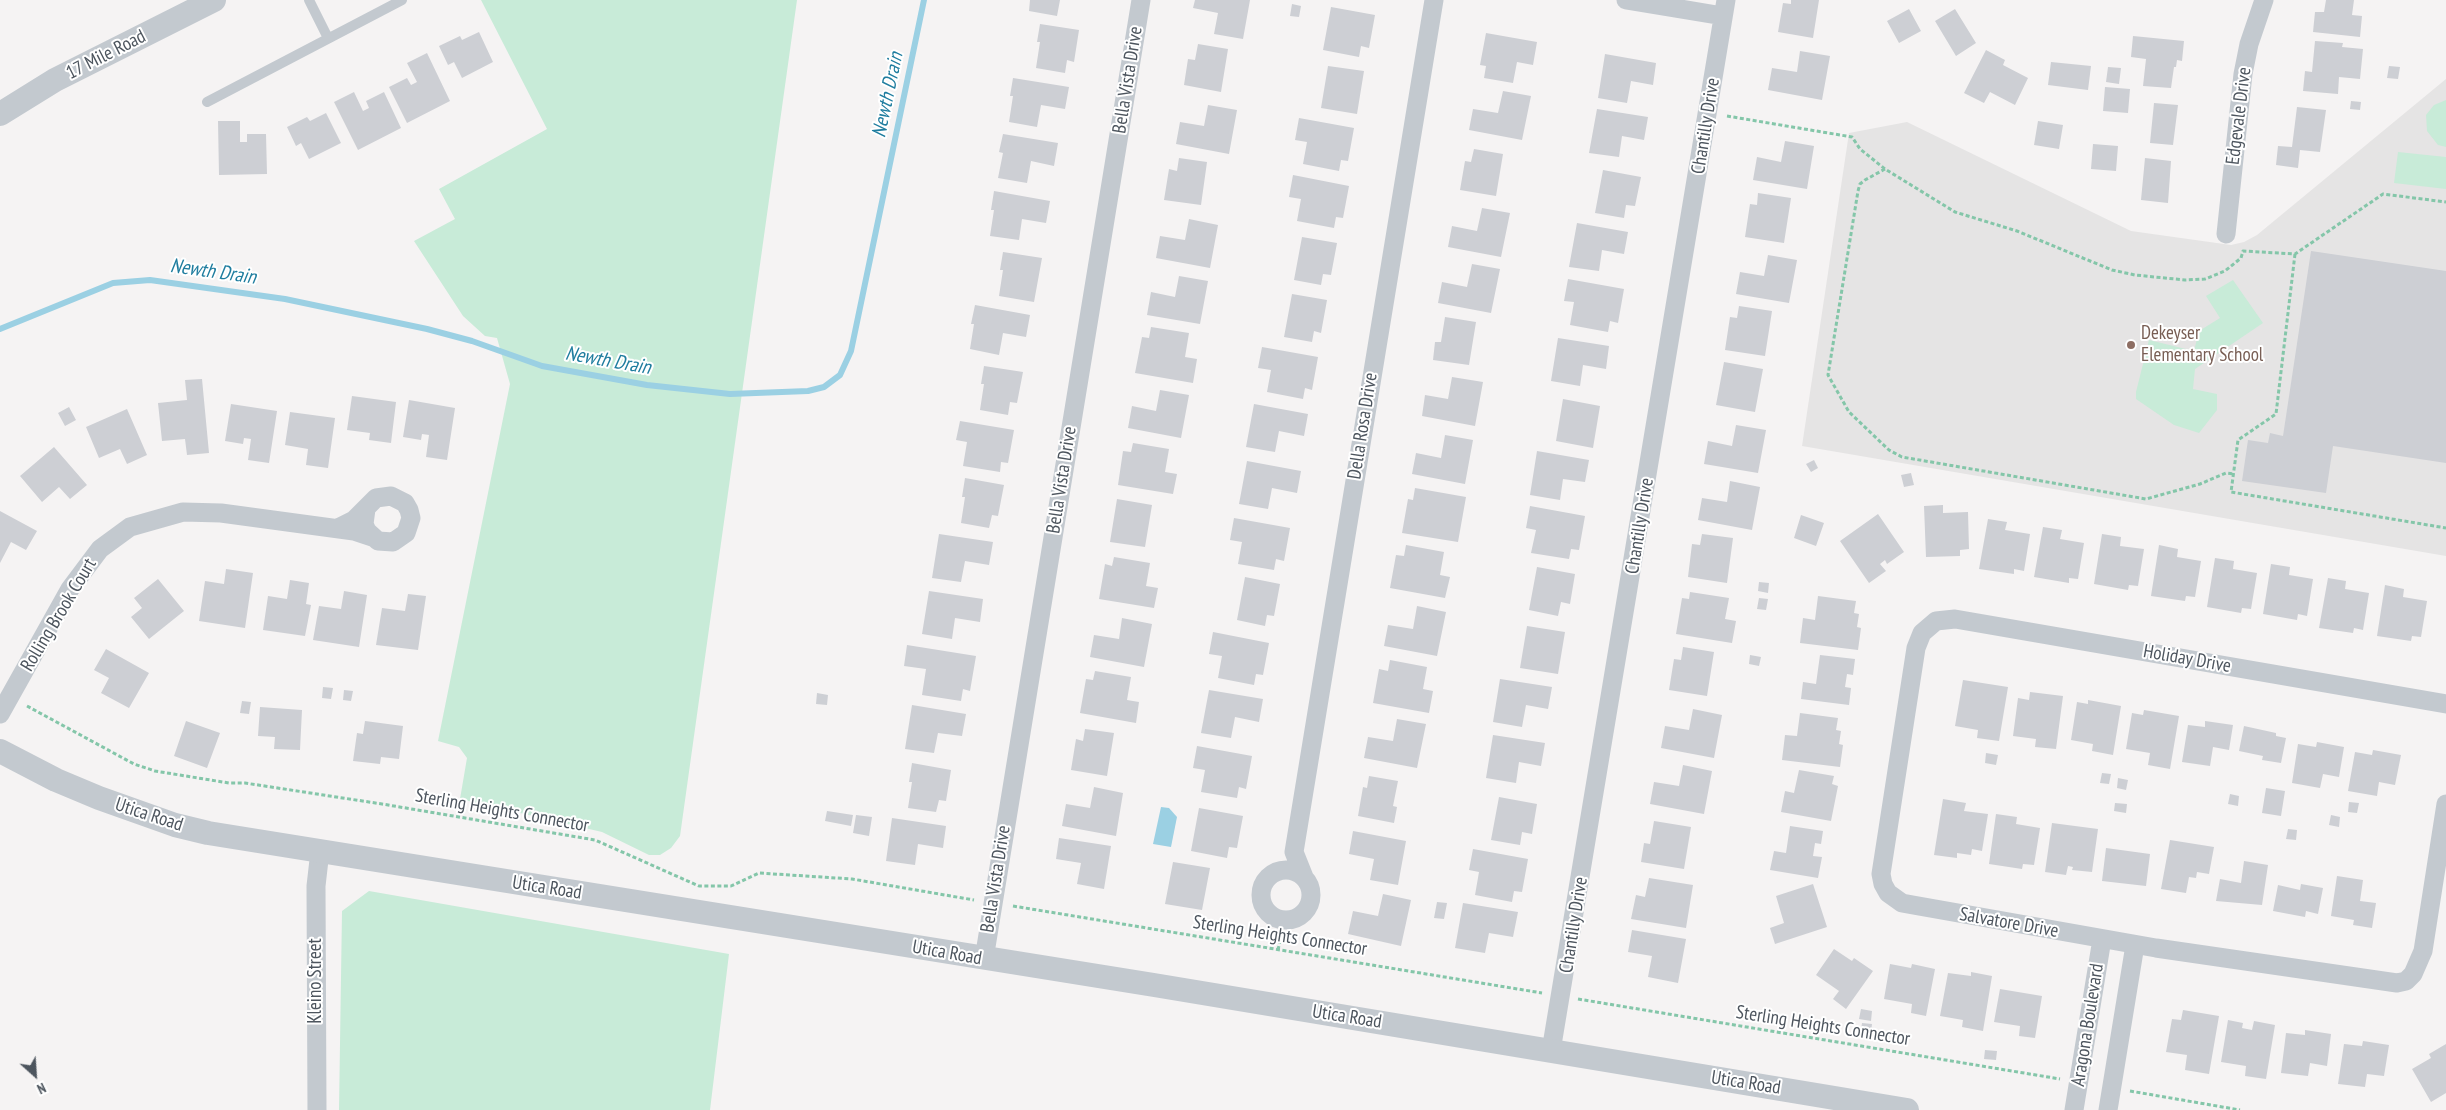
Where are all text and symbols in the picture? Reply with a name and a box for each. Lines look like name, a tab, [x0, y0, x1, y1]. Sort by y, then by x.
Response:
street label: 17 Mile Road	[62, 25, 150, 85]
street label: Bella Vista Drive	[1108, 25, 1148, 135]
water label: Newth Drain	[867, 50, 909, 140]
street label: Edgevale Drive	[2222, 66, 2256, 166]
street label: Chantilly Drive	[1687, 76, 1725, 176]
water label: Newth Drain	[169, 254, 257, 290]
place label: Dekeyser Elementary School	[2141, 323, 2263, 367]
marker: Dekeyser Elementary School	[2125, 339, 2137, 351]
water label: Newth Drain	[563, 342, 653, 380]
street label: Della Rosa Drive	[1343, 371, 1383, 481]
street label: Bella Vista Drive	[1042, 425, 1082, 535]
street label: Chantilly Drive	[1621, 476, 1659, 576]
street label: Rolling Brook Court	[16, 554, 102, 676]
street label: Holiday Drive	[2141, 640, 2233, 678]
street label: Sterling Heights Connector	[413, 785, 591, 837]
street label: Utica Road	[112, 793, 186, 837]
street label: Bella Vista Drive	[976, 824, 1016, 934]
street label: Utica Road	[511, 871, 583, 905]
street label: Chantilly Drive	[1555, 875, 1593, 975]
street label: Salvatore Drive	[1958, 903, 2060, 943]
street label: Sterling Heights Connector	[1191, 911, 1369, 961]
street label: Utica Road	[911, 936, 983, 970]
street label: Kleino Street	[305, 938, 327, 1024]
street label: Aragona Boulevard	[2067, 962, 2109, 1088]
street label: Utica Road	[1311, 1000, 1383, 1034]
street label: Sterling Heights Connector	[1734, 1001, 1912, 1051]
north arrow	[10, 1050, 60, 1100]
street label: Utica Road	[1710, 1066, 1782, 1100]
text: N	[34, 1079, 49, 1098]

